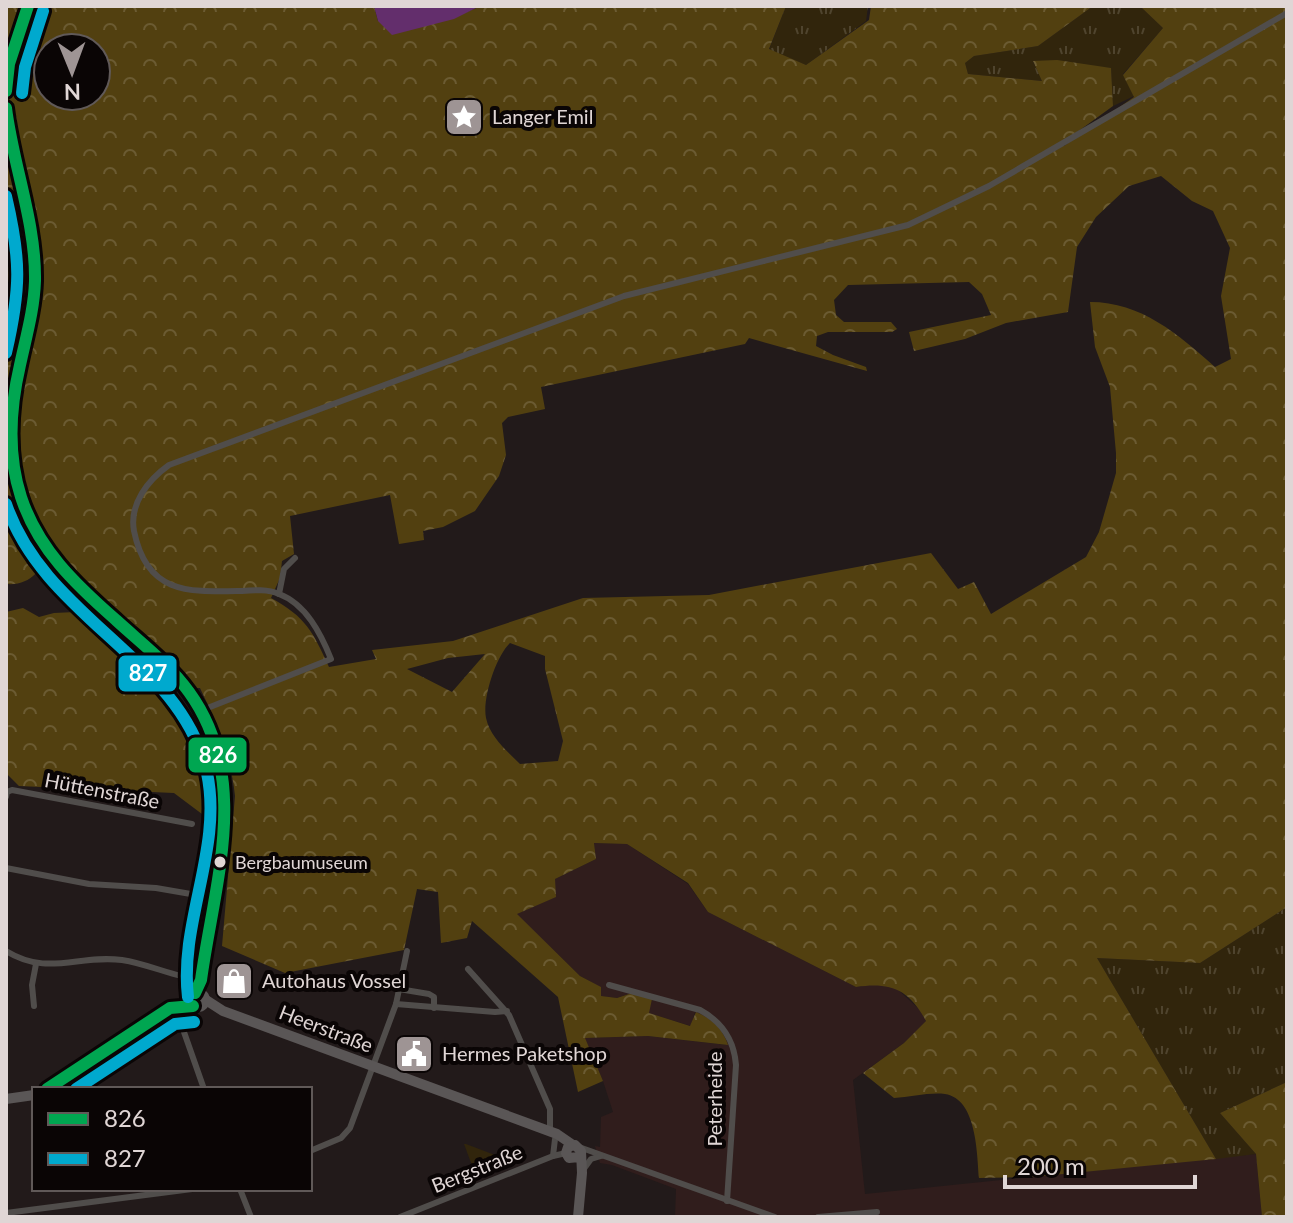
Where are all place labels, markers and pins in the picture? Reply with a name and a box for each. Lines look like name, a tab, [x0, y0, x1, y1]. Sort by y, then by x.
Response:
place icon: Langer Emil	[443, 96, 485, 138]
place label: Langer Emil	[492, 104, 593, 128]
place label: Bergbaumuseum	[235, 851, 368, 873]
marker: Bergbaumuseum	[212, 854, 228, 870]
shop icon: Autohaus Vossel	[213, 960, 255, 1002]
place label: Autohaus Vossel	[262, 968, 406, 992]
public building icon: Hermes Paketshop	[393, 1033, 435, 1075]
place label: Hermes Paketshop	[442, 1041, 607, 1065]

